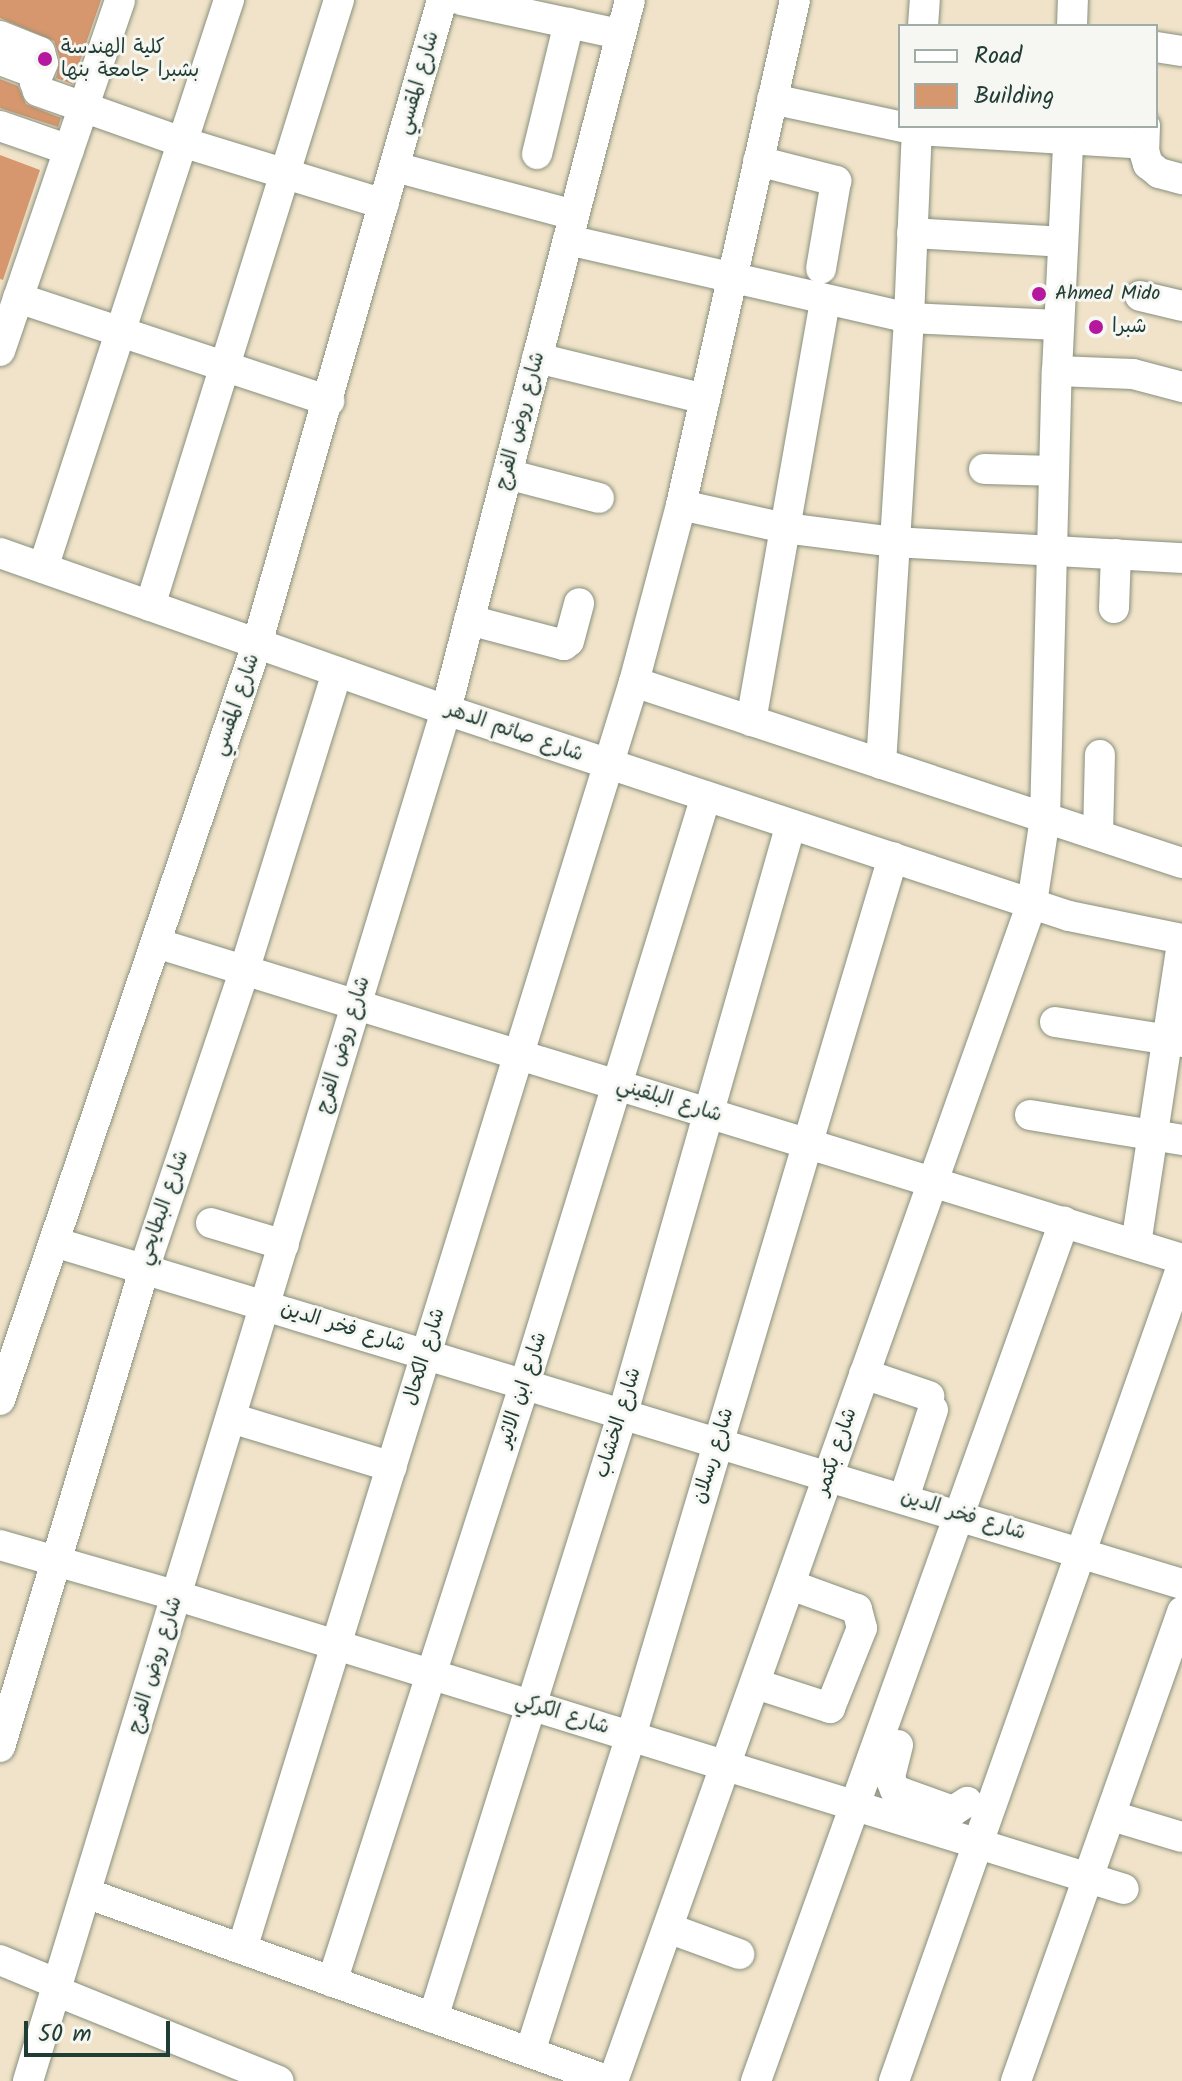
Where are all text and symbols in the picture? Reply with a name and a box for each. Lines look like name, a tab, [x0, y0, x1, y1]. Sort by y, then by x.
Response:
legend	[898, 24, 1158, 128]
street label: شارع المقسي	[393, 29, 445, 137]
place label: كلية الهندسة بشبرا جامعة بنها	[61, 36, 199, 83]
text: Road	[974, 37, 1022, 76]
marker: كلية الهندسة بشبرا جامعة بنها	[36, 50, 54, 68]
text: Building	[974, 77, 1054, 116]
place label: Ahmed Mido	[1055, 282, 1160, 306]
marker: Ahmed Mido	[1030, 285, 1048, 303]
place label: شبرا	[1112, 315, 1147, 339]
marker: شبرا	[1087, 318, 1105, 336]
street label: شارع روض الفرج	[491, 349, 551, 493]
street label: شارع المقسي	[208, 651, 266, 759]
street label: شارع صائم الدهر	[442, 698, 586, 768]
street label: شارع روض الفرج	[312, 974, 376, 1116]
street label: شارع البلقيني	[614, 1074, 724, 1128]
street label: شارع البطايحي	[133, 1148, 195, 1268]
street label: شارع فخر الدين	[278, 1298, 408, 1358]
street label: شارع الكحال	[399, 1305, 451, 1409]
street label: شارع ابن الاثير	[493, 1329, 553, 1451]
street label: شارع الخشاب	[591, 1365, 647, 1481]
street label: شارع رسلان	[688, 1405, 740, 1507]
street label: شارع بكتمر	[811, 1405, 863, 1499]
street label: شارع فخر الدين	[898, 1486, 1028, 1546]
street label: شارع روض الفرج	[124, 1594, 188, 1736]
street label: شارع الكركي	[512, 1689, 612, 1741]
scale bar	[28, 2005, 174, 2055]
text: 50 m	[38, 2015, 92, 2054]

